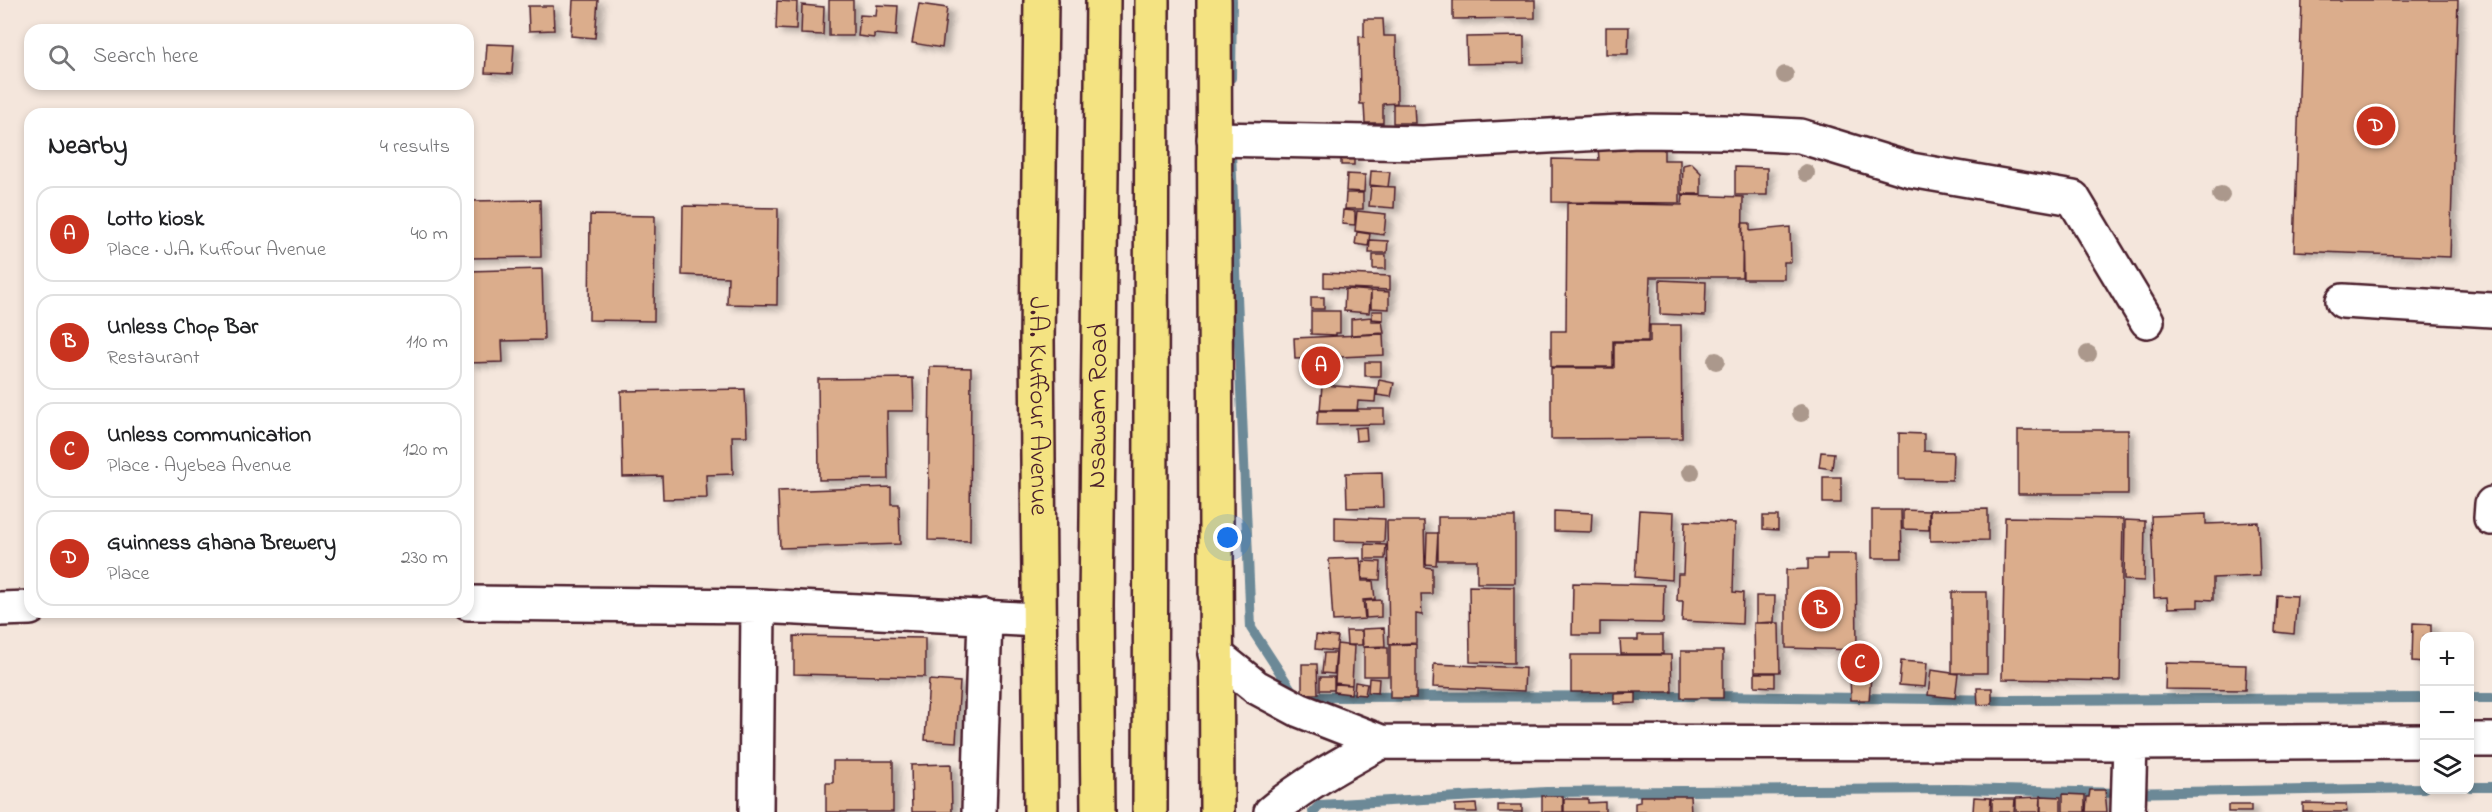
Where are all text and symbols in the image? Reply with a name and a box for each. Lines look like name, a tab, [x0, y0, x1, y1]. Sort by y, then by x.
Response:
search box	[24, 24, 474, 90]
icon: search	[45, 41, 78, 74]
text: Search here	[93, 41, 198, 73]
pin: D	[2356, 104, 2396, 148]
text: Nearby	[48, 128, 127, 166]
text: 4 results	[380, 133, 450, 162]
text: Lotto kiosk	[107, 204, 204, 236]
text: A	[63, 220, 76, 249]
text: 40 m	[411, 220, 448, 249]
text: Place · J.A. Kuffour Avenue	[107, 236, 326, 265]
street label: J.A. Kuffour Avenue	[1017, 296, 1058, 517]
text: Unless Chop Bar	[107, 312, 258, 344]
street label: Nsawam Road	[1078, 323, 1119, 489]
text: B	[63, 328, 76, 357]
text: 110 m	[406, 328, 448, 357]
text: Restaurant	[107, 344, 200, 373]
pin: A	[1302, 344, 1340, 388]
text: Unless communication	[107, 420, 311, 452]
text: C	[64, 436, 75, 465]
text: 120 m	[403, 436, 448, 465]
text: Place · Ayebea Avenue	[107, 452, 291, 481]
your location	[1213, 523, 1242, 552]
text: Guinness Ghana Brewery	[107, 528, 336, 560]
text: D	[62, 544, 77, 573]
text: 230 m	[401, 544, 448, 573]
text: Place	[107, 560, 149, 589]
pin: B	[1802, 586, 1840, 632]
map controls	[2420, 632, 2474, 794]
button: +	[2420, 632, 2474, 686]
pin: C	[1840, 640, 1880, 686]
button: −	[2420, 686, 2474, 740]
button: layers	[2420, 740, 2474, 794]

